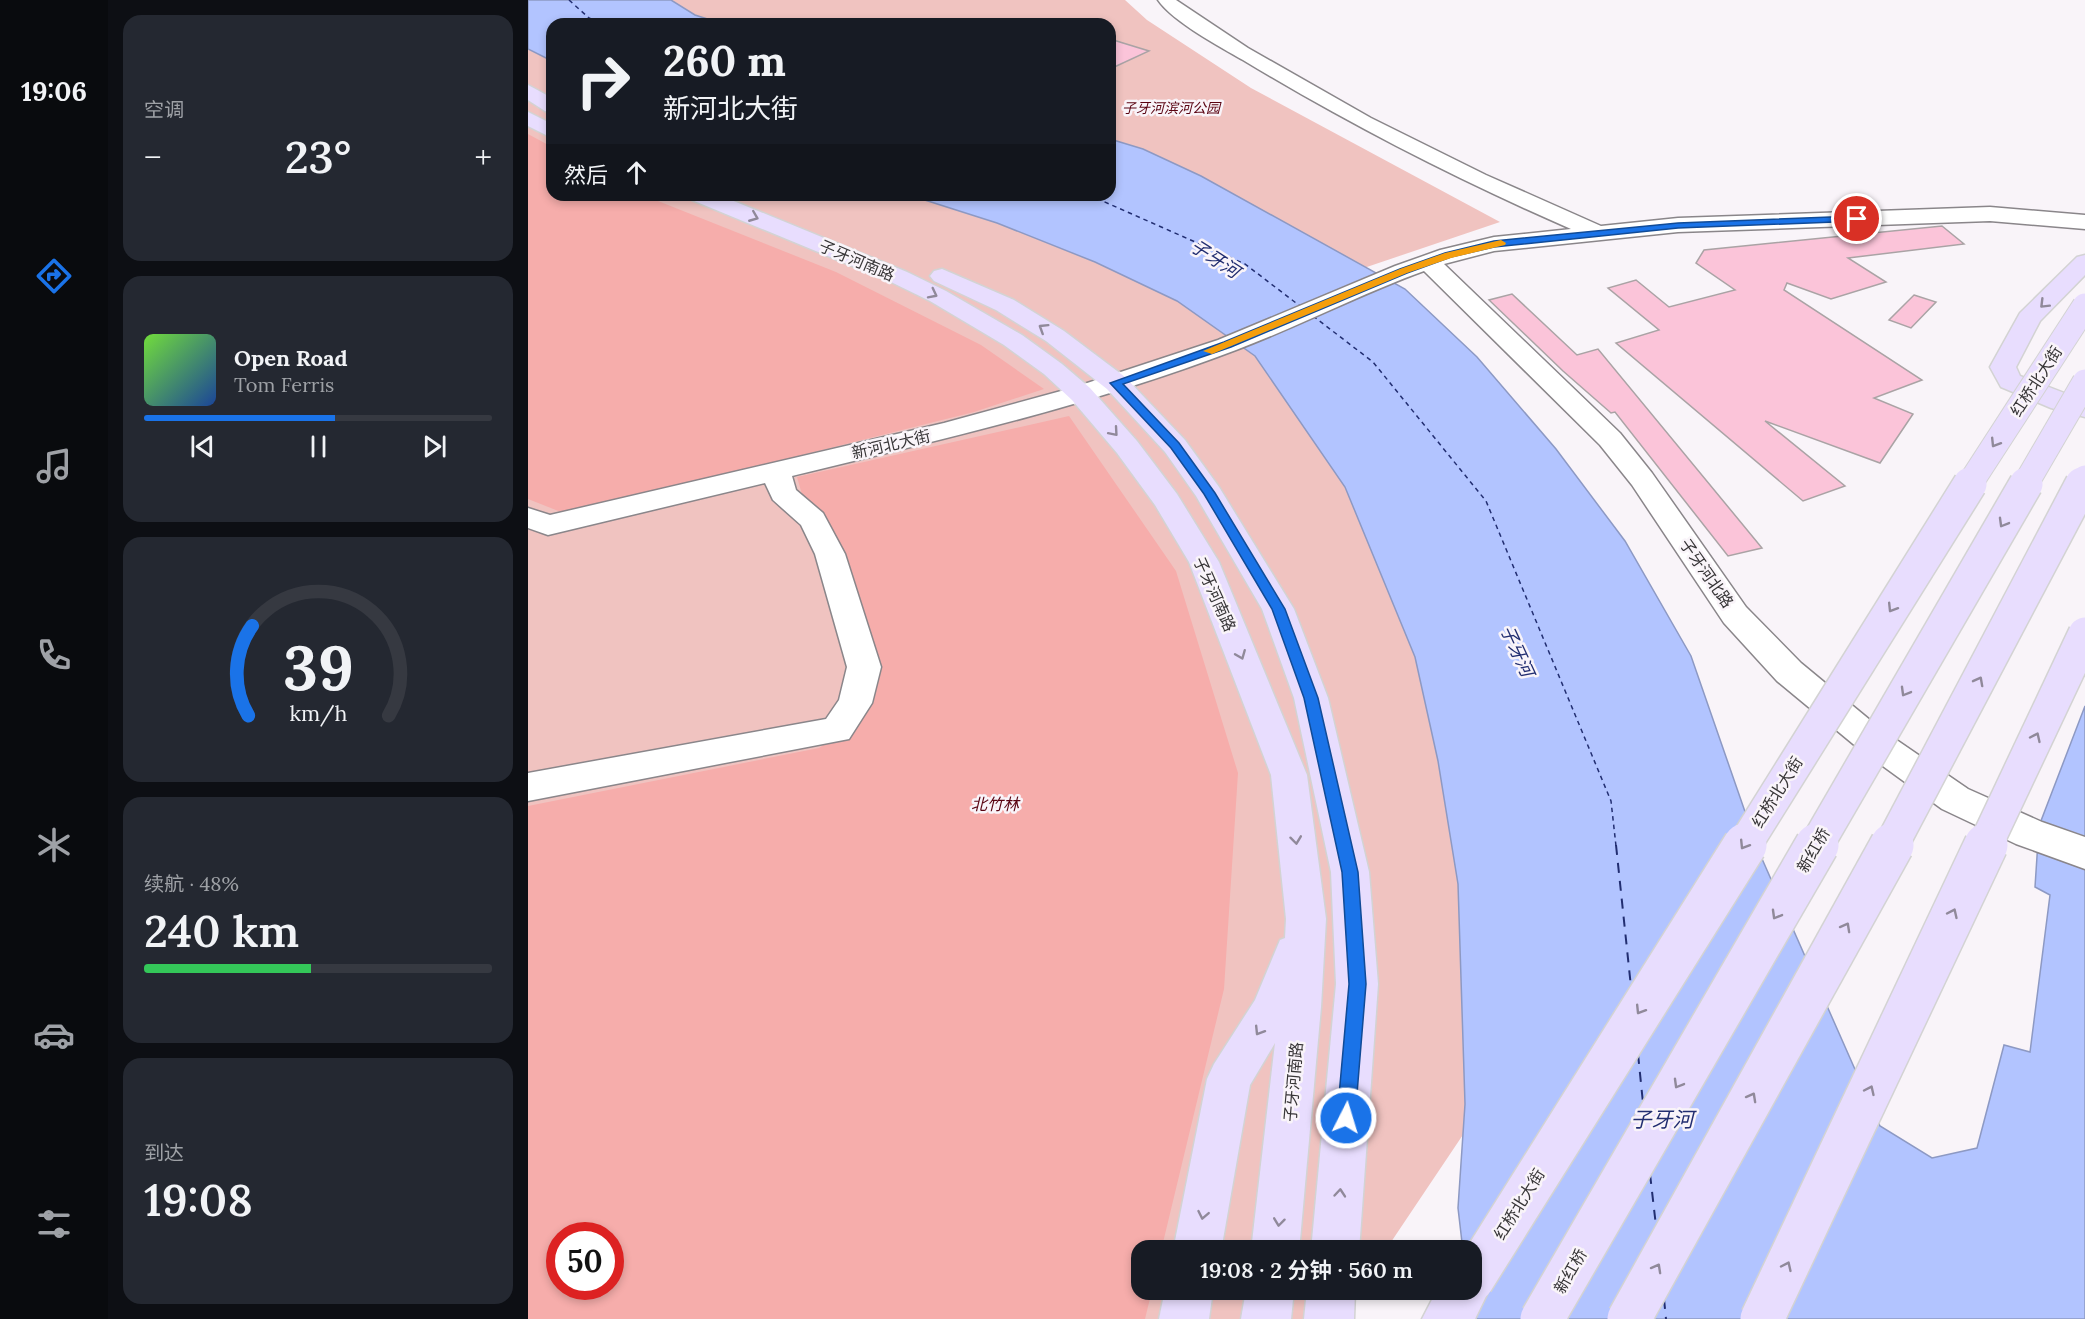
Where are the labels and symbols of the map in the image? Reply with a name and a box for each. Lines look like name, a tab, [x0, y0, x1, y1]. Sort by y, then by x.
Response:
park label: 子牙河滨河公园	[1122, 99, 1222, 117]
pin	[1831, 193, 1882, 244]
one-way arrow	[748, 210, 759, 222]
water label: 子牙河	[1186, 234, 1247, 285]
street label: 子牙河南路	[816, 235, 898, 285]
one-way arrow	[927, 287, 938, 298]
one-way arrow	[2040, 296, 2051, 307]
one-way arrow	[1039, 324, 1049, 336]
street label: 红桥北大街	[2006, 342, 2066, 420]
street label: 新河北大街	[850, 425, 932, 463]
one-way arrow	[1107, 425, 1118, 436]
one-way arrow	[1991, 437, 2003, 447]
one-way arrow	[1999, 517, 2010, 527]
street label: 子牙河北路	[1676, 534, 1738, 612]
street label: 子牙河南路	[1190, 553, 1240, 635]
one-way arrow	[1887, 602, 1899, 612]
water label: 子牙河	[1496, 621, 1541, 683]
one-way arrow	[1234, 648, 1246, 659]
one-way arrow	[1971, 676, 1983, 687]
one-way arrow	[1901, 686, 1912, 696]
one-way arrow	[2029, 732, 2041, 743]
street label: 红桥北大街	[1747, 753, 1807, 831]
park label: 北竹林	[971, 794, 1021, 814]
street label: 新红桥	[1792, 824, 1834, 876]
one-way arrow	[1290, 835, 1302, 845]
one-way arrow	[1739, 839, 1751, 849]
one-way arrow	[1772, 909, 1783, 919]
one-way arrow	[1946, 909, 1958, 920]
one-way arrow	[1839, 923, 1850, 933]
one-way arrow	[1636, 1004, 1648, 1014]
one-way arrow	[1254, 1025, 1266, 1035]
street label: 子牙河南路	[1280, 1041, 1306, 1123]
one-way arrow	[1674, 1078, 1685, 1088]
one-way arrow	[1862, 1085, 1874, 1096]
position arrow	[1314, 1086, 1378, 1150]
one-way arrow	[1745, 1093, 1756, 1103]
water label: 子牙河	[1631, 1106, 1697, 1133]
street label: 红桥北大街	[1489, 1165, 1549, 1243]
one-way arrow	[1333, 1188, 1346, 1197]
one-way arrow	[1198, 1210, 1210, 1220]
one-way arrow	[1273, 1218, 1286, 1227]
speed limit sign: 50	[546, 1222, 624, 1300]
street label: 新红桥	[1549, 1245, 1591, 1297]
one-way arrow	[1779, 1262, 1791, 1273]
one-way arrow	[1650, 1264, 1661, 1274]

